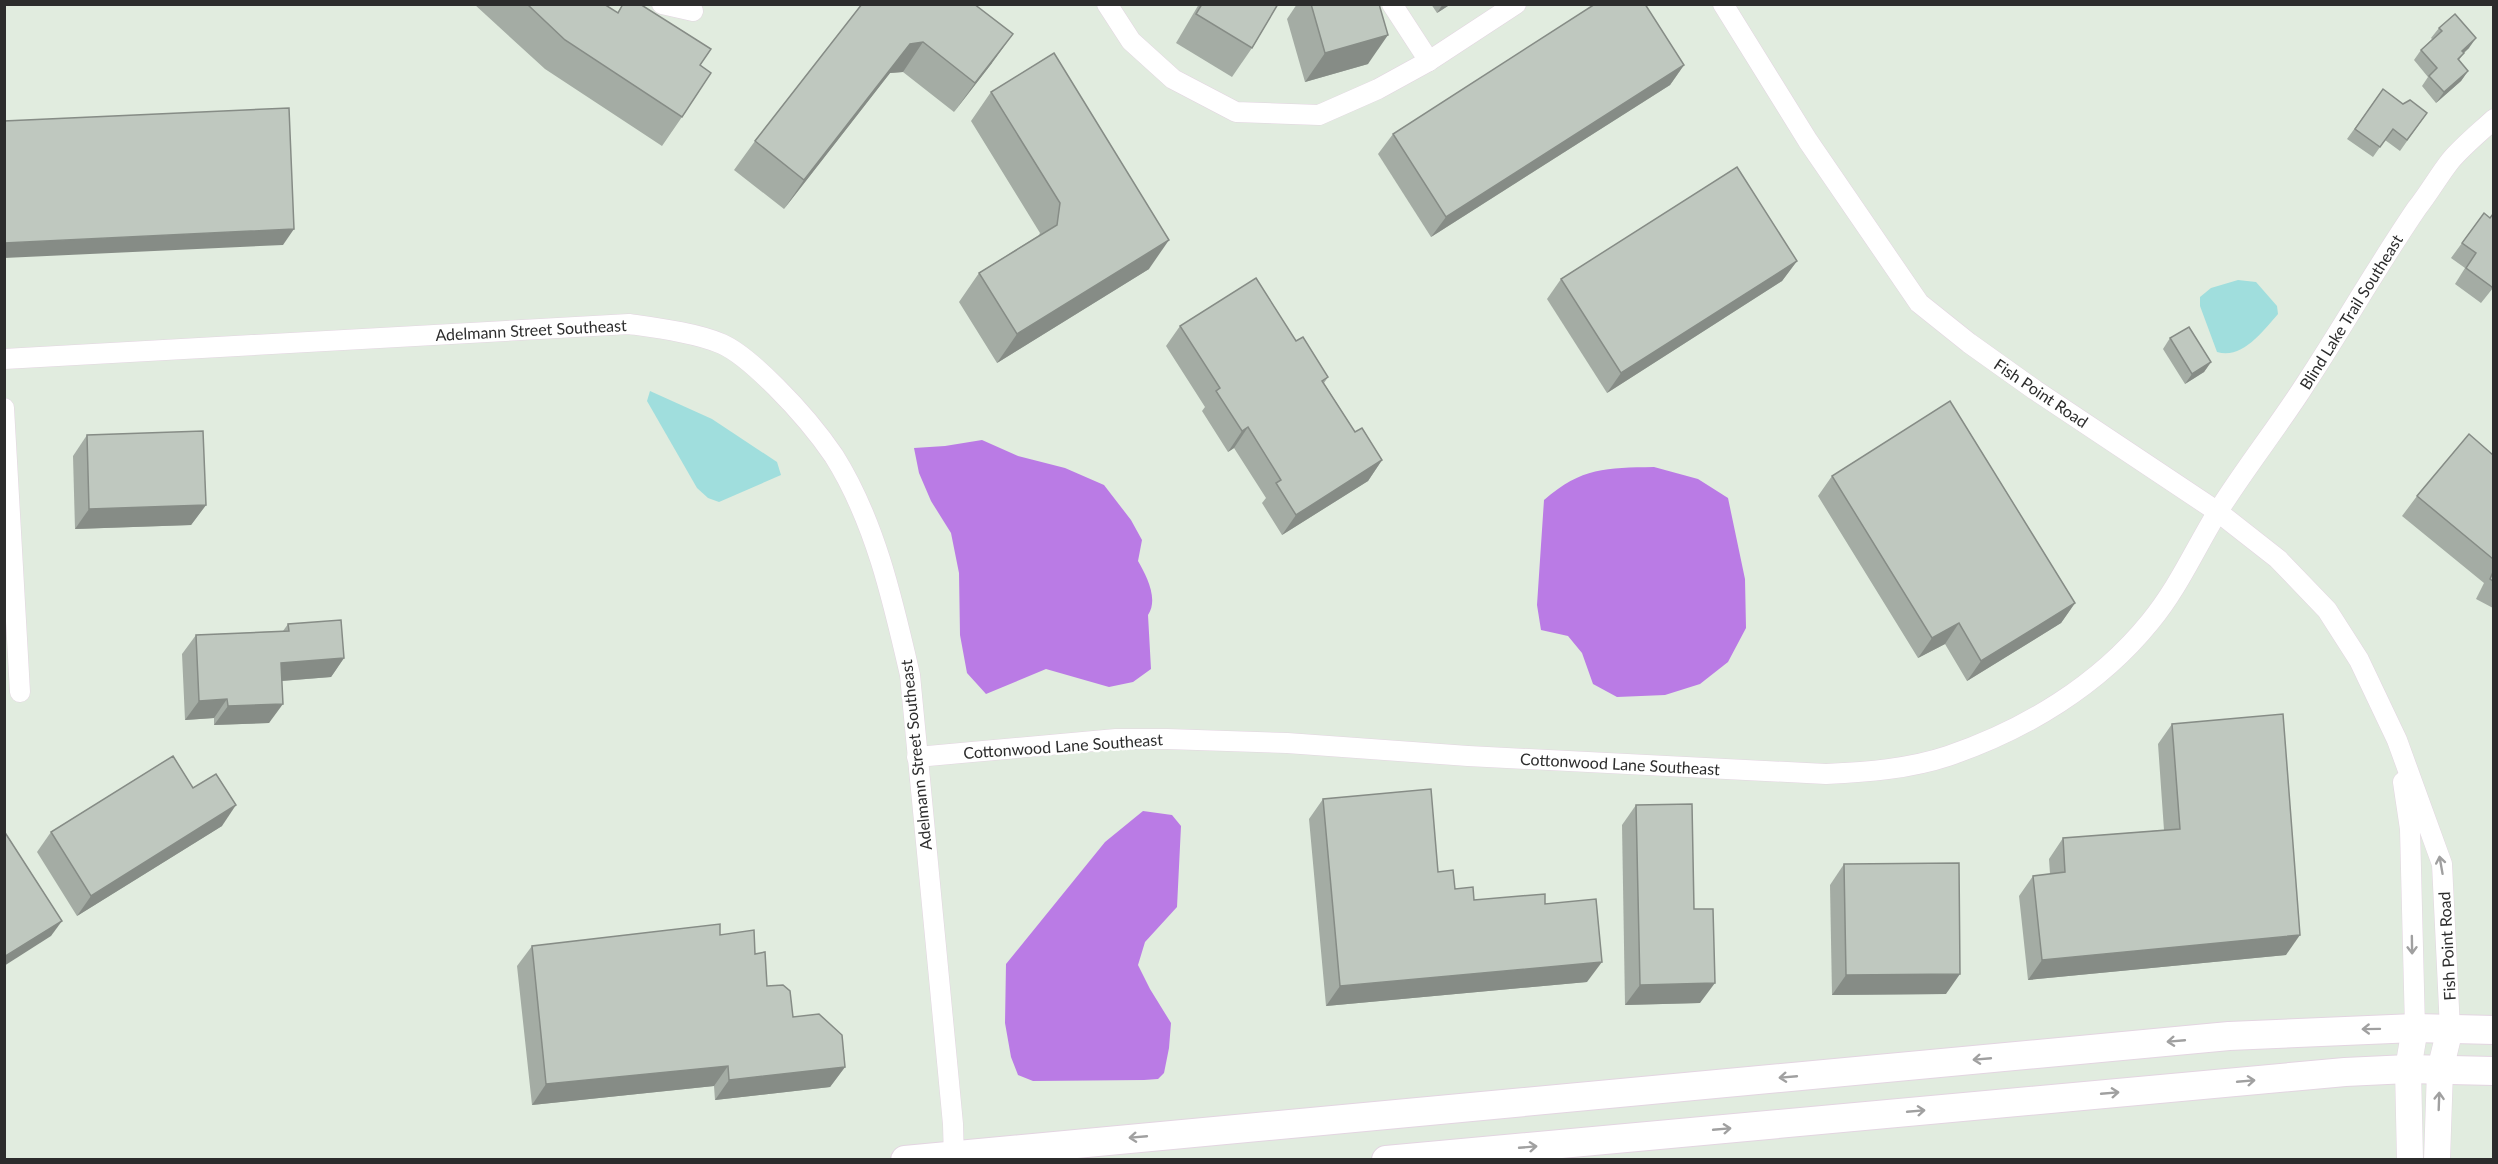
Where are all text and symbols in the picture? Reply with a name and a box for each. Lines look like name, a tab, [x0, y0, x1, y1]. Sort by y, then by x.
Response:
street label: Blind Lake Trail Southeast	[2295, 231, 2406, 393]
street label: Adelmann Street Southeast	[435, 315, 627, 344]
street label: Fish Point Road	[1991, 354, 2092, 431]
street label: Adelmann Street Southeast	[896, 659, 935, 851]
street label: Cottonwood Lane Southeast	[963, 729, 1164, 762]
street label: Cottonwood Lane Southeast	[1520, 749, 1721, 778]
one-way arrow	[2435, 856, 2446, 876]
street label: Fish Point Road	[2434, 891, 2459, 1001]
one-way arrow	[2406, 934, 2418, 954]
one-way arrow	[2361, 1024, 2381, 1035]
one-way arrow	[2167, 1036, 2186, 1047]
one-way arrow	[1972, 1054, 1992, 1065]
one-way arrow	[1778, 1072, 1798, 1083]
one-way arrow	[2236, 1075, 2256, 1086]
one-way arrow	[2100, 1087, 2120, 1098]
one-way arrow	[2433, 1092, 2445, 1112]
one-way arrow	[1906, 1105, 1926, 1116]
one-way arrow	[1712, 1123, 1732, 1134]
one-way arrow	[1129, 1132, 1149, 1143]
one-way arrow	[1517, 1141, 1537, 1152]

